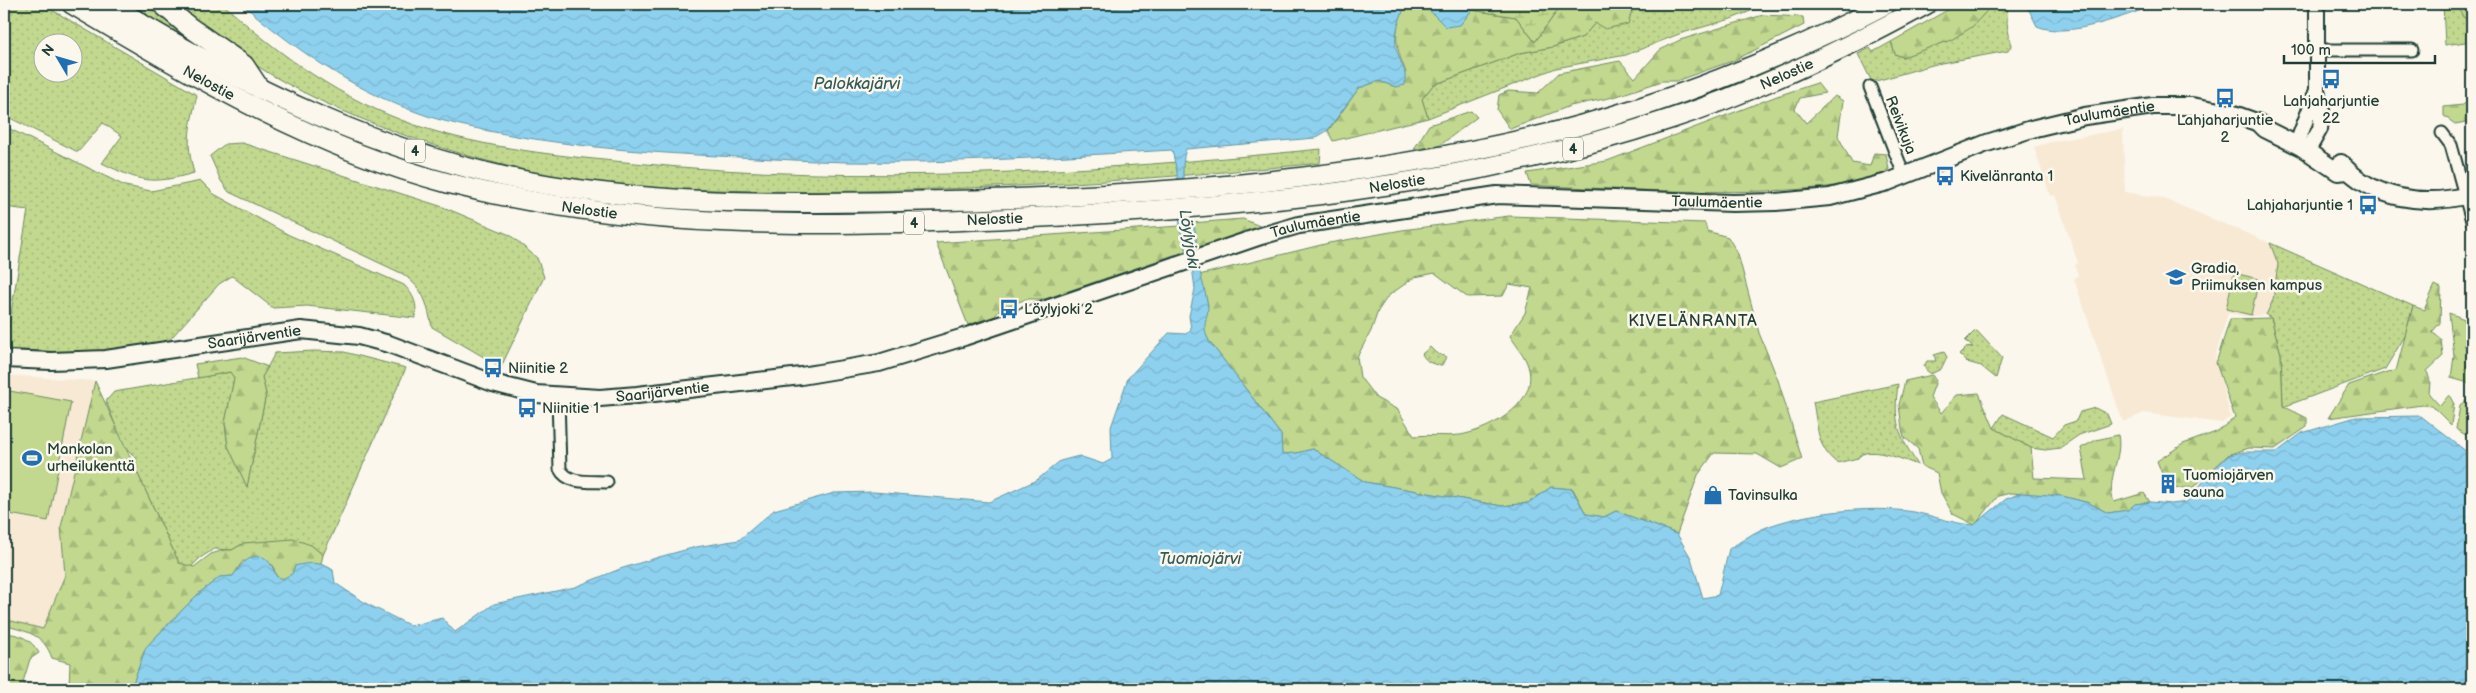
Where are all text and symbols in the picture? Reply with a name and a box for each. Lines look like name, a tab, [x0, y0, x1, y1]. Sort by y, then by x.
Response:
north arrow	[32, 32, 82, 82]
scale bar	[2284, 32, 2435, 64]
text: N	[38, 41, 58, 60]
text: 100 m	[2291, 41, 2331, 60]
street label: Nelostie	[1757, 54, 1817, 94]
street label: Nelostie	[179, 62, 238, 105]
bus stop icon: Lahjaharjuntie 22	[2320, 68, 2342, 90]
water label: Palokkajärvi	[814, 75, 902, 94]
bus stop icon: Lahjaharjuntie 2	[2214, 87, 2236, 109]
place label: Lahjaharjuntie 22	[2283, 92, 2379, 128]
street label: Reivikuja	[1881, 93, 1920, 157]
street label: Taulumäentie	[2063, 97, 2156, 131]
place label: Lahjaharjuntie 2	[2177, 111, 2273, 147]
road number: 4	[1563, 138, 1583, 160]
road number: 4	[405, 140, 425, 162]
bus stop icon: Kivelänranta 1	[1934, 165, 1956, 187]
place label: Kivelänranta 1	[1960, 167, 2053, 186]
street label: Nelostie	[1368, 170, 1427, 198]
street label: Taulumäentie	[1671, 192, 1763, 213]
bus stop icon: Lahjaharjuntie 1	[2357, 194, 2379, 216]
place label: Lahjaharjuntie 1	[2247, 196, 2353, 215]
street label: Nelostie	[560, 197, 619, 224]
street label: Taulumäentie	[1268, 207, 1362, 243]
water label: Löylyjoki	[1174, 208, 1203, 272]
street label: Nelostie	[966, 209, 1024, 230]
road number: 4	[904, 212, 924, 234]
place label: Gradia, Priimuksen kampus	[2191, 259, 2323, 295]
school or university icon: Gradia, Priimuksen kampus	[2165, 266, 2187, 288]
bus stop icon: Löylyjoki 2	[998, 298, 1020, 320]
place label: Löylyjoki 2	[1024, 300, 1093, 319]
district label: KIVELÄNRANTA	[1628, 310, 1758, 331]
street label: Saarijärventie	[206, 321, 302, 354]
bus stop icon: Niinitie 2	[482, 357, 504, 379]
place label: Niinitie 2	[508, 359, 568, 378]
street label: Saarijärventie	[615, 378, 710, 407]
bus stop icon: Niinitie 1	[516, 397, 538, 419]
place label: Niinitie 1	[542, 399, 599, 418]
place label: Mankolan urheilukenttä	[47, 440, 135, 476]
sports icon: Mankolan urheilukenttä	[21, 447, 43, 469]
place label: Tuomiojärven sauna	[2183, 466, 2274, 502]
building icon: Tuomiojärven sauna	[2157, 473, 2179, 495]
shop icon: Tavinsulka	[1702, 484, 1724, 506]
place label: Tavinsulka	[1728, 486, 1798, 505]
water label: Tuomiojärvi	[1159, 550, 1243, 569]

